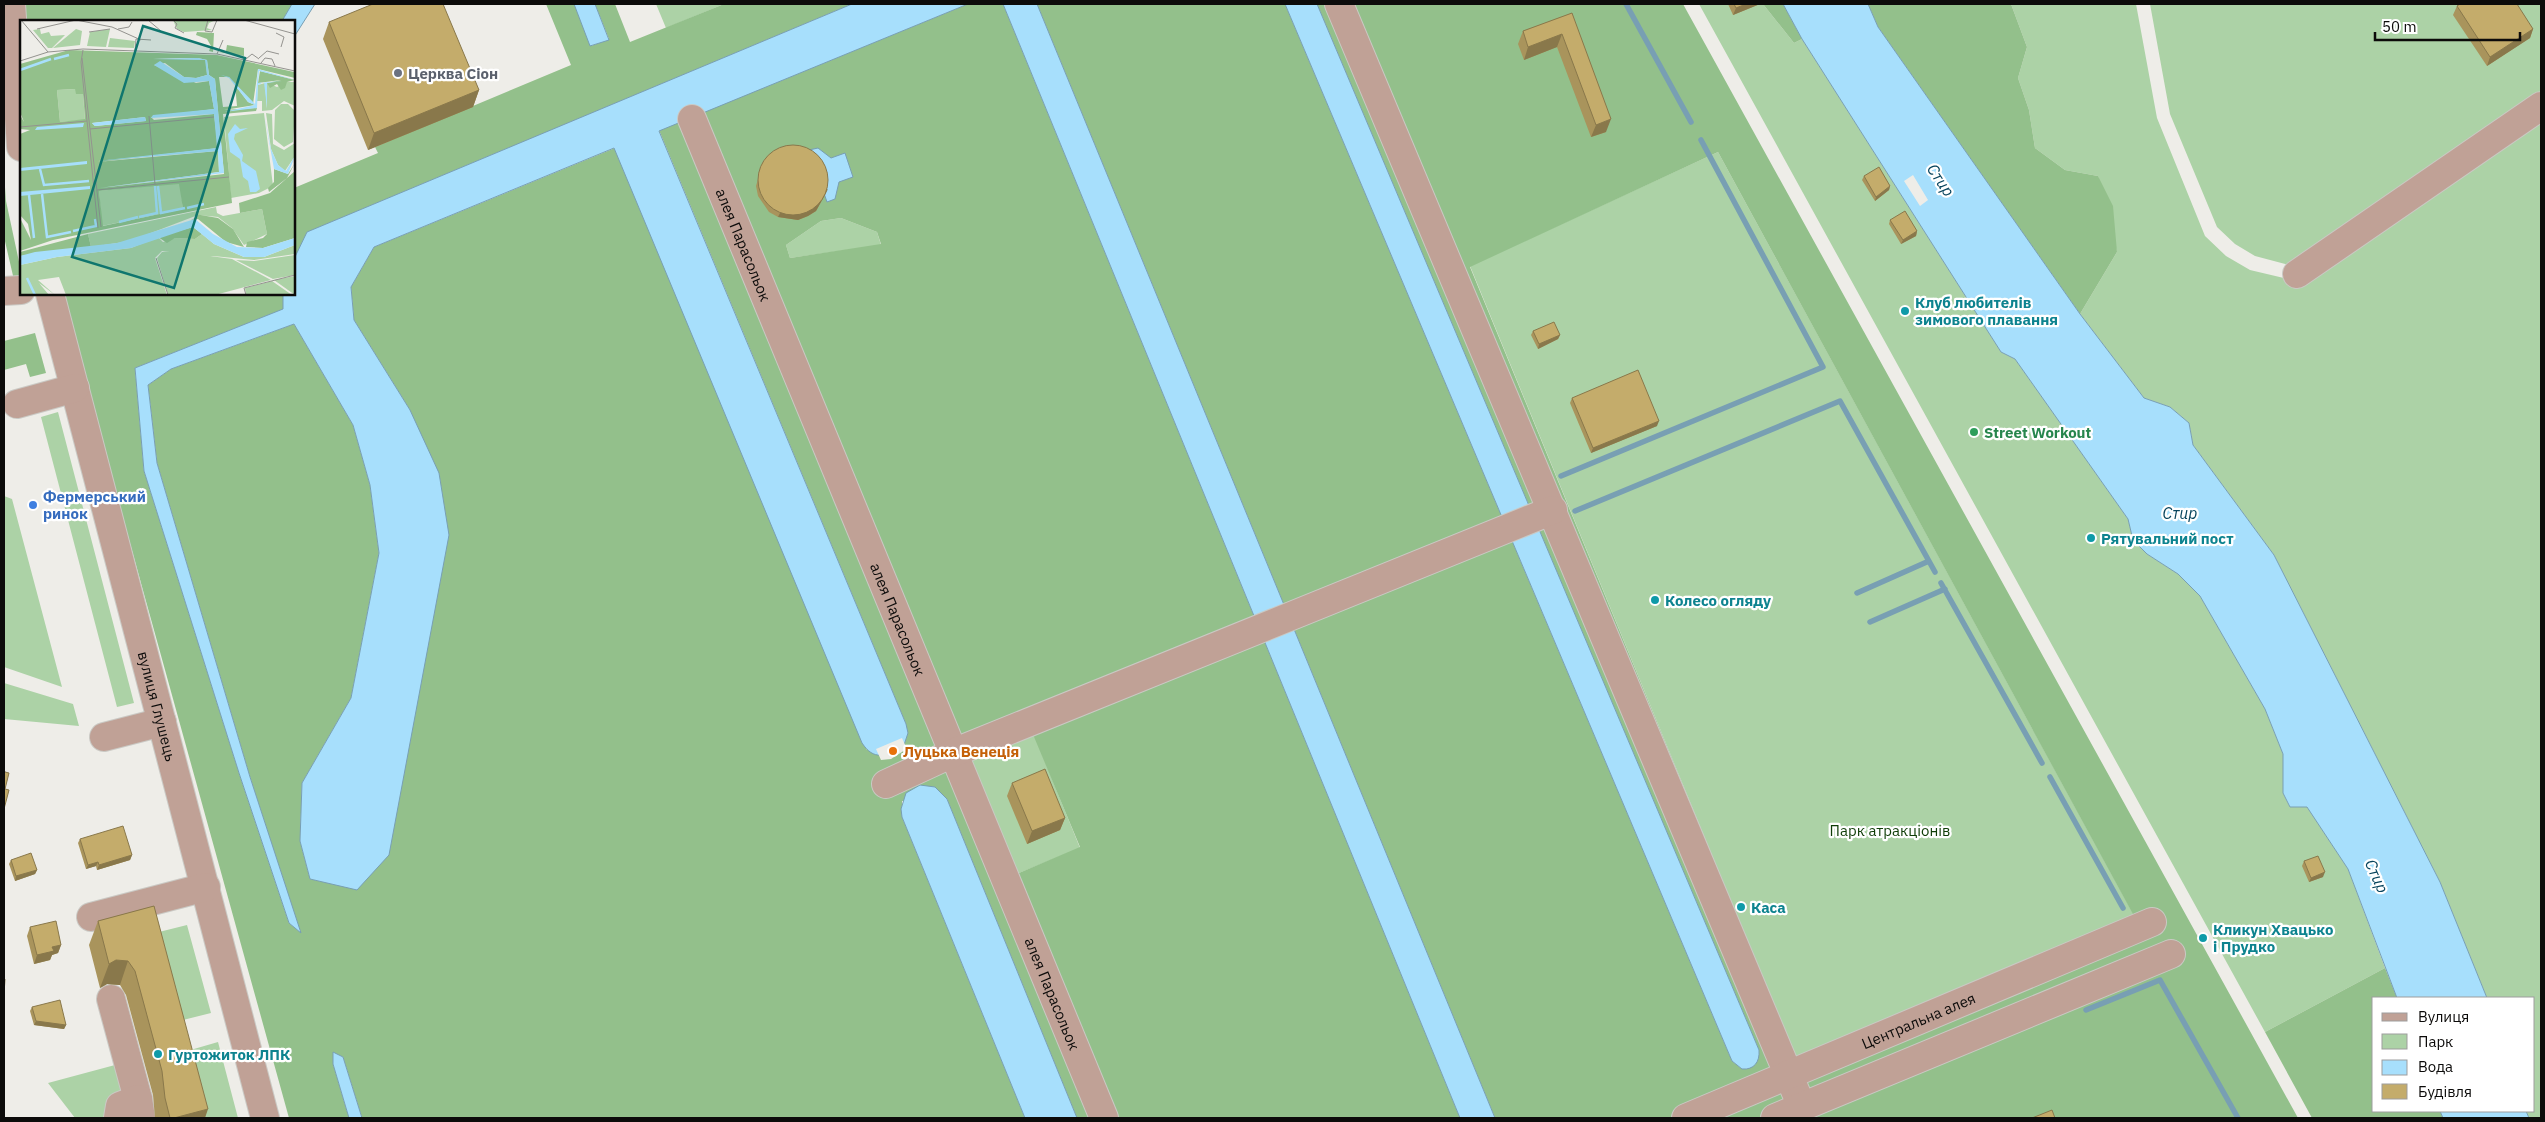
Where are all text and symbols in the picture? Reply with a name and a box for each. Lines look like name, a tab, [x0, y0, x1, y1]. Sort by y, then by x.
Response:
scale bar	[2375, 10, 2520, 42]
text: 50 m	[2382, 17, 2417, 36]
inset map	[20, 20, 295, 295]
place label: Церква Сіон	[408, 64, 498, 83]
marker: Церква Сіон	[392, 67, 404, 79]
water label: Стир	[1923, 160, 1959, 200]
street label: алея Парасольок	[712, 185, 776, 304]
place label: Клуб любителів зимового плавання	[1915, 293, 2058, 329]
marker: Клуб любителів зимового плавання	[1899, 305, 1911, 317]
place label: Street Workout	[1984, 423, 2092, 442]
marker: Street Workout	[1968, 426, 1980, 438]
place label: Фермерський ринок	[43, 487, 146, 523]
marker: Фермерський ринок	[27, 499, 39, 511]
water label: Стир	[2163, 503, 2197, 523]
place label: Рятувальний пост	[2101, 529, 2234, 548]
marker: Рятувальний пост	[2085, 532, 2097, 544]
street label: алея Парасольок	[867, 560, 930, 678]
place label: Колесо огляду	[1665, 591, 1771, 610]
marker: Колесо огляду	[1649, 594, 1661, 606]
street label: вулиця Глушець	[134, 649, 181, 763]
place label: Луцька Венеція	[903, 742, 1019, 761]
marker: Луцька Венеція	[887, 745, 899, 757]
park label: Парк атракціонів	[1830, 821, 1950, 840]
water label: Стир	[2361, 856, 2393, 896]
place label: Каса	[1751, 898, 1786, 917]
marker: Каса	[1735, 901, 1747, 913]
place label: Кликун Хвацько і Прудко	[2213, 920, 2333, 956]
marker: Кликун Хвацько і Прудко	[2197, 932, 2209, 944]
street label: алея Парасольок	[1021, 934, 1084, 1053]
street label: Центральна алея	[1859, 988, 1978, 1053]
legend	[2372, 997, 2535, 1112]
text: Вулиця	[2418, 1007, 2469, 1026]
text: Парк	[2418, 1032, 2453, 1051]
place label: Гуртожиток ЛПК	[168, 1045, 290, 1064]
marker: Гуртожиток ЛПК	[152, 1048, 164, 1060]
text: Вода	[2418, 1057, 2453, 1076]
text: Будівля	[2418, 1082, 2472, 1101]

